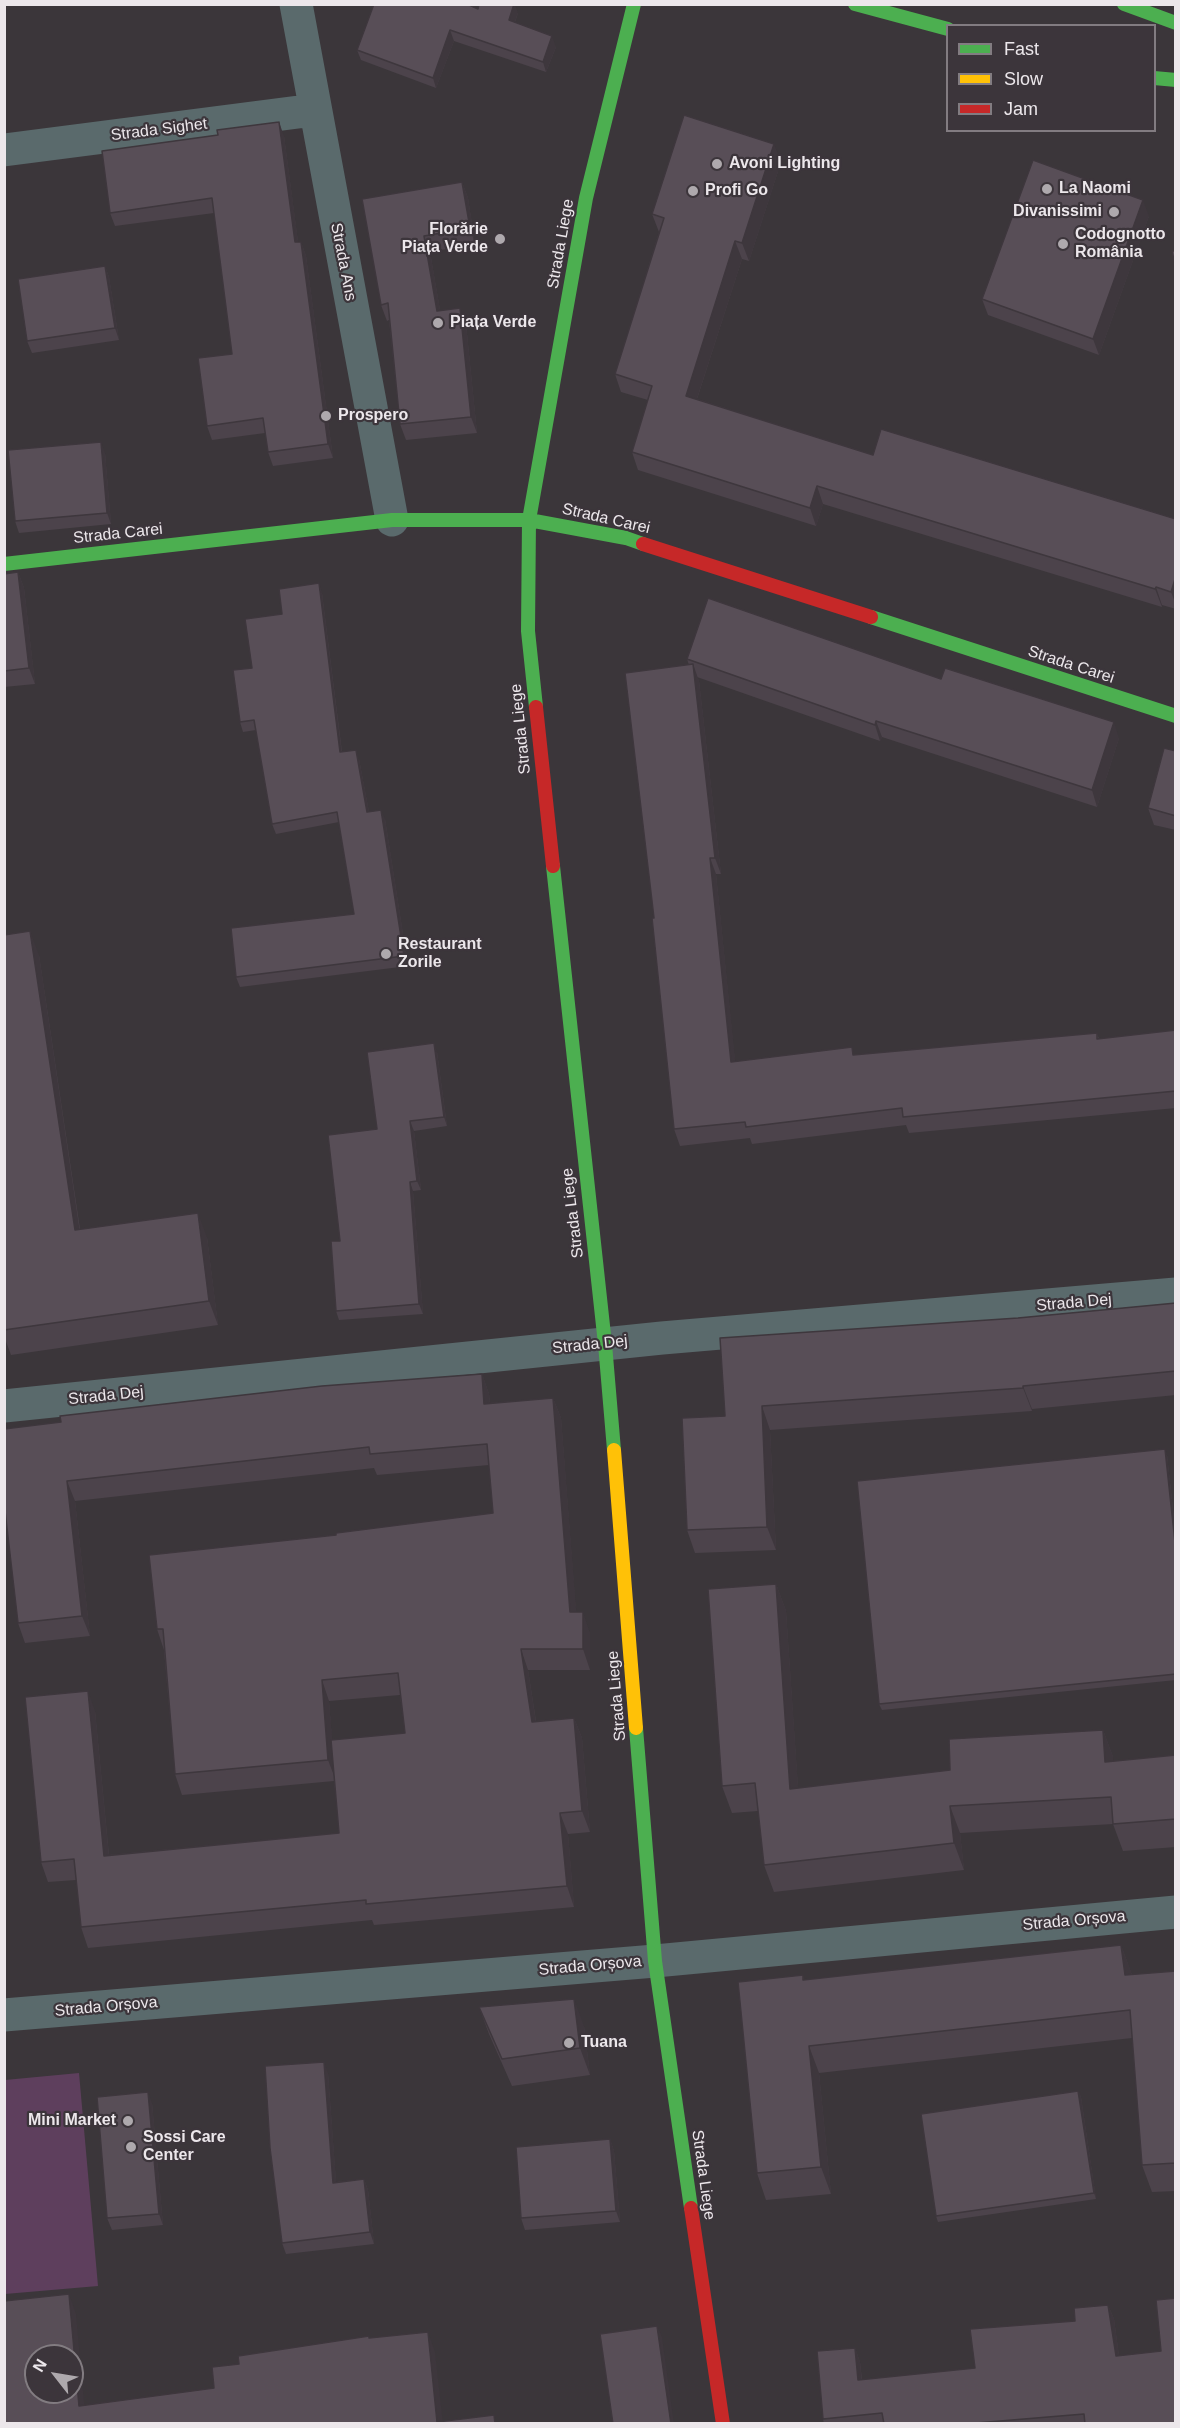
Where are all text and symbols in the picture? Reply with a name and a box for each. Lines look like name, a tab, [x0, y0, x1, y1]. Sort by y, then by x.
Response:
legend	[946, 24, 1156, 132]
text: Fast	[1004, 39, 1039, 59]
text: Slow	[1004, 69, 1043, 89]
text: Jam	[1004, 99, 1038, 119]
street label: Strada Sighet	[110, 115, 208, 145]
place label: Avoni Lighting	[729, 154, 840, 174]
marker: Avoni Lighting	[710, 157, 724, 171]
place label: La Naomi	[1059, 179, 1131, 199]
place label: Profi Go	[705, 181, 768, 201]
marker: La Naomi	[1040, 182, 1054, 196]
marker: Profi Go	[686, 184, 700, 198]
street label: Strada Liege	[544, 198, 578, 290]
place label: Divanissimi	[1013, 202, 1102, 222]
marker: Divanissimi	[1107, 205, 1121, 219]
place label: Florărie Piața Verde	[402, 220, 488, 258]
street label: Strada Ans	[326, 221, 360, 303]
place label: Codognotto România	[1075, 225, 1166, 263]
marker: Florărie Piața Verde	[493, 232, 507, 246]
marker: Codognotto România	[1056, 237, 1070, 251]
place label: Piața Verde	[450, 313, 536, 333]
marker: Piața Verde	[431, 316, 445, 330]
place label: Prospero	[338, 406, 408, 426]
marker: Prospero	[319, 409, 333, 423]
street label: Strada Carei	[560, 500, 652, 538]
street label: Strada Carei	[72, 520, 164, 548]
street label: Strada Carei	[1025, 642, 1117, 688]
street label: Strada Liege	[507, 683, 535, 775]
place label: Restaurant Zorile	[398, 935, 482, 973]
marker: Restaurant Zorile	[379, 947, 393, 961]
street label: Strada Liege	[558, 1167, 588, 1259]
street label: Strada Dej	[1036, 1290, 1112, 1316]
street label: Strada Dej	[551, 1332, 629, 1358]
street label: Strada Dej	[67, 1383, 145, 1409]
street label: Strada Liege	[603, 1650, 631, 1742]
street label: Strada Orșova	[1022, 1907, 1126, 1935]
street label: Strada Orșova	[538, 1952, 642, 1980]
street label: Strada Orșova	[54, 1993, 158, 2021]
place label: Tuana	[581, 2033, 627, 2053]
marker: Tuana	[562, 2036, 576, 2050]
place label: Mini Market	[28, 2111, 116, 2131]
marker: Mini Market	[121, 2114, 135, 2128]
place label: Sossi Care Center	[143, 2128, 226, 2166]
street label: Strada Liege	[687, 2129, 719, 2221]
marker: Sossi Care Center	[124, 2140, 138, 2154]
north arrow	[24, 2344, 84, 2404]
text: N	[30, 2356, 50, 2375]

